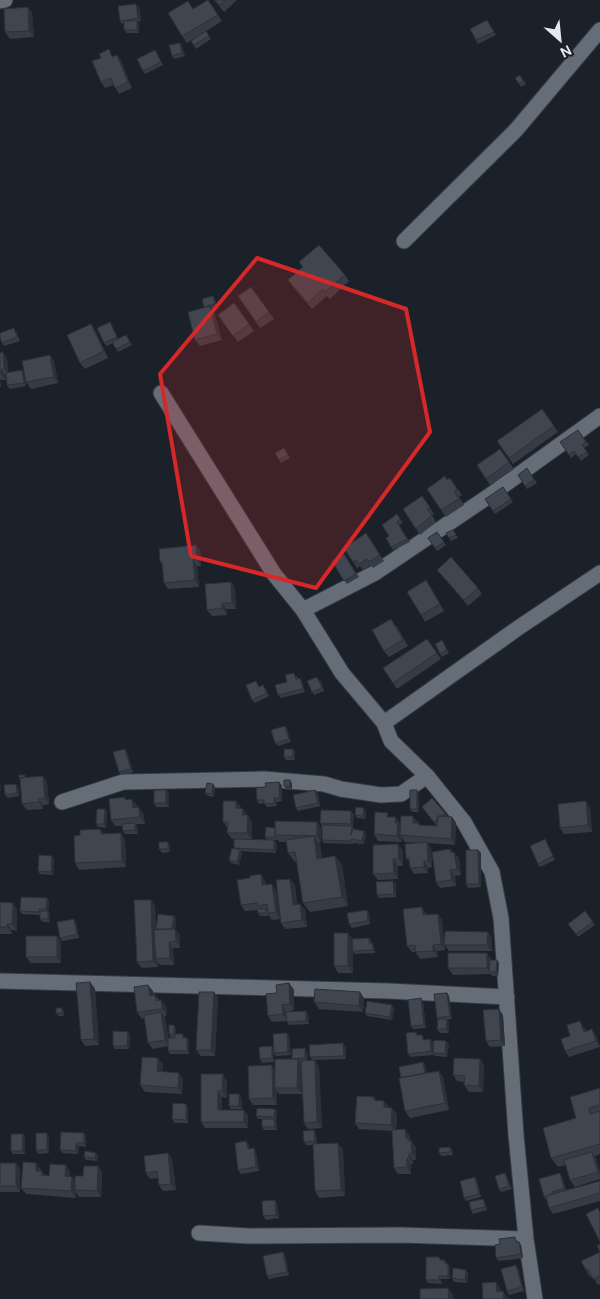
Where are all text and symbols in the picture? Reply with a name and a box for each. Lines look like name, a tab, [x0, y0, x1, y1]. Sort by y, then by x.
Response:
north arrow	[535, 15, 585, 65]
text: N	[557, 41, 575, 62]

